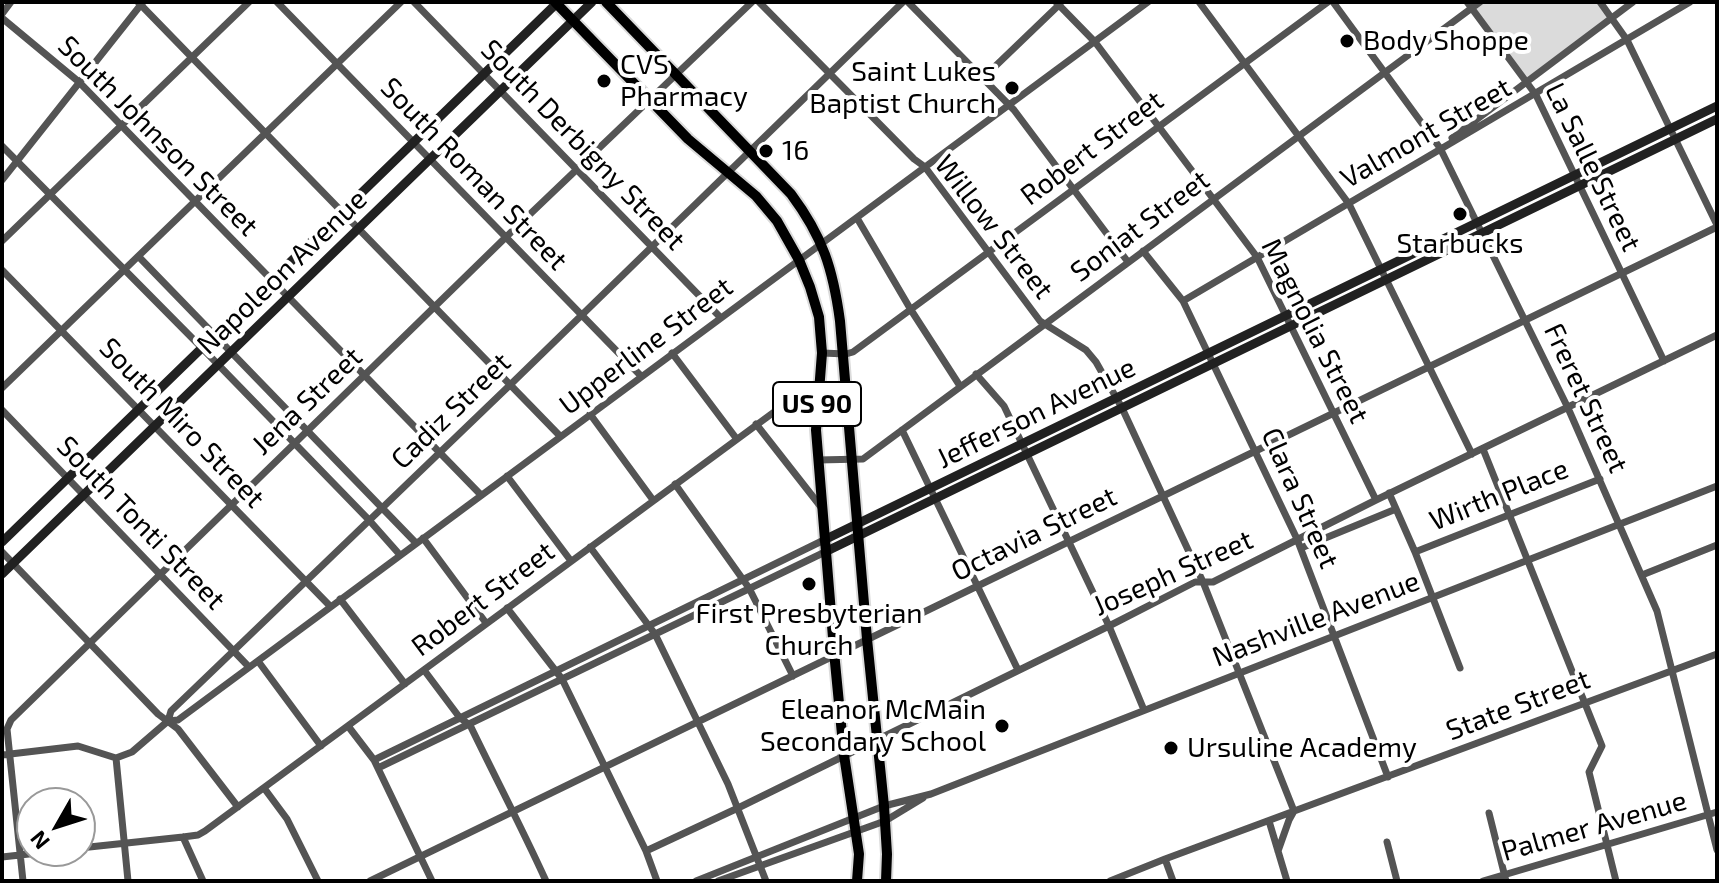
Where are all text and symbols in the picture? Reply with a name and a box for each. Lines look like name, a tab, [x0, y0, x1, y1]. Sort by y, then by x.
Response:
place label: Body Shoppe	[1363, 24, 1529, 58]
street label: South Johnson Street	[51, 29, 265, 243]
marker: Body Shoppe	[1338, 32, 1356, 50]
street label: South Derbigny Street	[474, 33, 692, 257]
place label: CVS Pharmacy	[620, 48, 748, 114]
place label: Saint Lukes Baptist Church	[809, 55, 996, 121]
street label: South Roman Street	[374, 71, 574, 277]
street label: Valmont Street	[1335, 71, 1517, 195]
marker: CVS Pharmacy	[595, 72, 613, 90]
street label: La Salle Street	[1538, 77, 1648, 257]
marker: Saint Lukes Baptist Church	[1003, 79, 1021, 97]
street label: Robert Street	[1014, 83, 1170, 213]
place label: 16	[782, 134, 809, 168]
marker: 16	[757, 142, 775, 160]
street label: Willow Street	[927, 148, 1061, 306]
street label: Soniat Street	[1064, 163, 1216, 289]
street label: Napoleon Avenue	[190, 183, 374, 361]
marker: Starbucks	[1451, 205, 1469, 223]
place label: Starbucks	[1397, 227, 1523, 261]
street label: Magnolia Street	[1254, 233, 1376, 429]
street label: Upperline Street	[553, 270, 739, 422]
street label: Freret Street	[1537, 318, 1635, 478]
street label: South Miro Street	[92, 331, 272, 515]
street label: Jena Street	[245, 340, 369, 462]
street label: Cadiz Street	[384, 346, 518, 476]
street label: Jefferson Avenue	[931, 350, 1141, 476]
road number: US 90	[773, 382, 861, 426]
street label: Clara Street	[1254, 423, 1346, 573]
street label: South Tonti Street	[50, 429, 232, 617]
street label: Wirth Place	[1425, 452, 1573, 538]
street label: Octavia Street	[946, 480, 1122, 588]
street label: Joseph Street	[1088, 523, 1258, 623]
street label: Robert Street	[405, 534, 561, 664]
street label: Nashville Avenue	[1208, 564, 1424, 674]
marker: First Presbyterian Church	[800, 575, 818, 593]
place label: First Presbyterian Church	[695, 597, 923, 663]
street label: State Street	[1441, 662, 1595, 748]
place label: Eleanor McMain Secondary School	[760, 693, 986, 759]
marker: Eleanor McMain Secondary School	[993, 717, 1011, 735]
place label: Ursuline Academy	[1187, 731, 1417, 765]
marker: Ursuline Academy	[1162, 739, 1180, 757]
street label: Palmer Avenue	[1498, 784, 1690, 868]
north arrow	[16, 787, 96, 867]
text: N	[24, 826, 54, 855]

